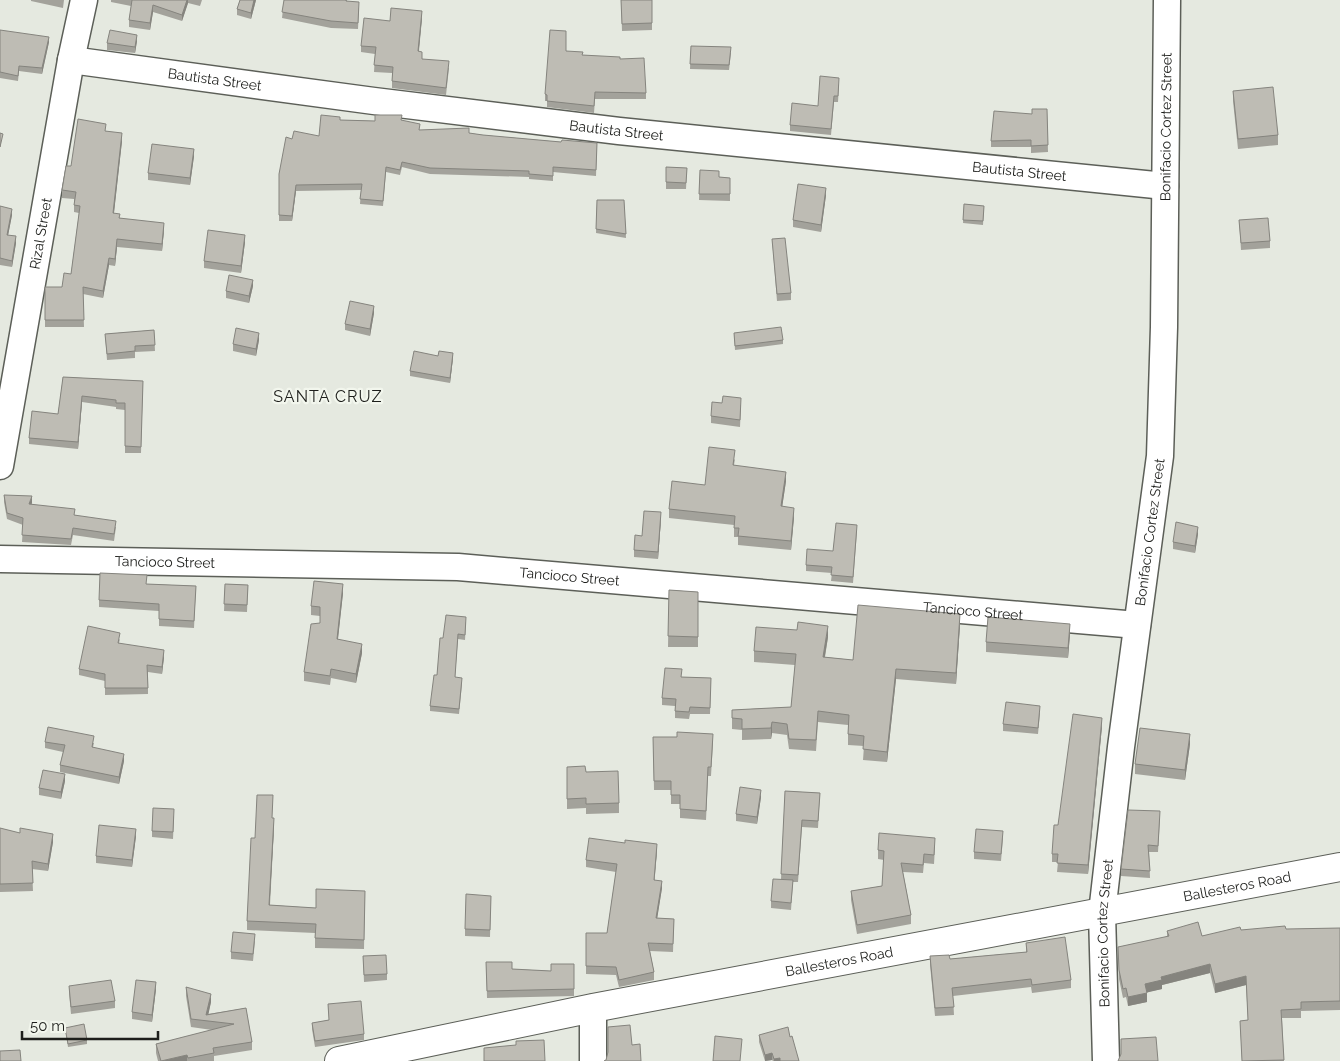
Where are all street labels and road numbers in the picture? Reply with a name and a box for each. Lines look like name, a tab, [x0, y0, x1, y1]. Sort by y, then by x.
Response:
street label: Bonifacio Cortez Street	[1157, 52, 1175, 201]
street label: Bautista Street	[167, 65, 263, 94]
street label: Bautista Street	[569, 117, 665, 143]
street label: Bautista Street	[972, 159, 1068, 184]
street label: Rizal Street	[27, 196, 55, 271]
street label: Bonifacio Cortez Street	[1132, 457, 1168, 607]
street label: Tancioco Street	[115, 553, 216, 571]
street label: Tancioco Street	[519, 564, 621, 589]
street label: Tancioco Street	[922, 599, 1024, 623]
street label: Bonifacio Cortez Street	[1094, 858, 1116, 1008]
street label: Ballesteros Road	[1182, 868, 1292, 904]
street label: Ballesteros Road	[784, 944, 894, 980]

